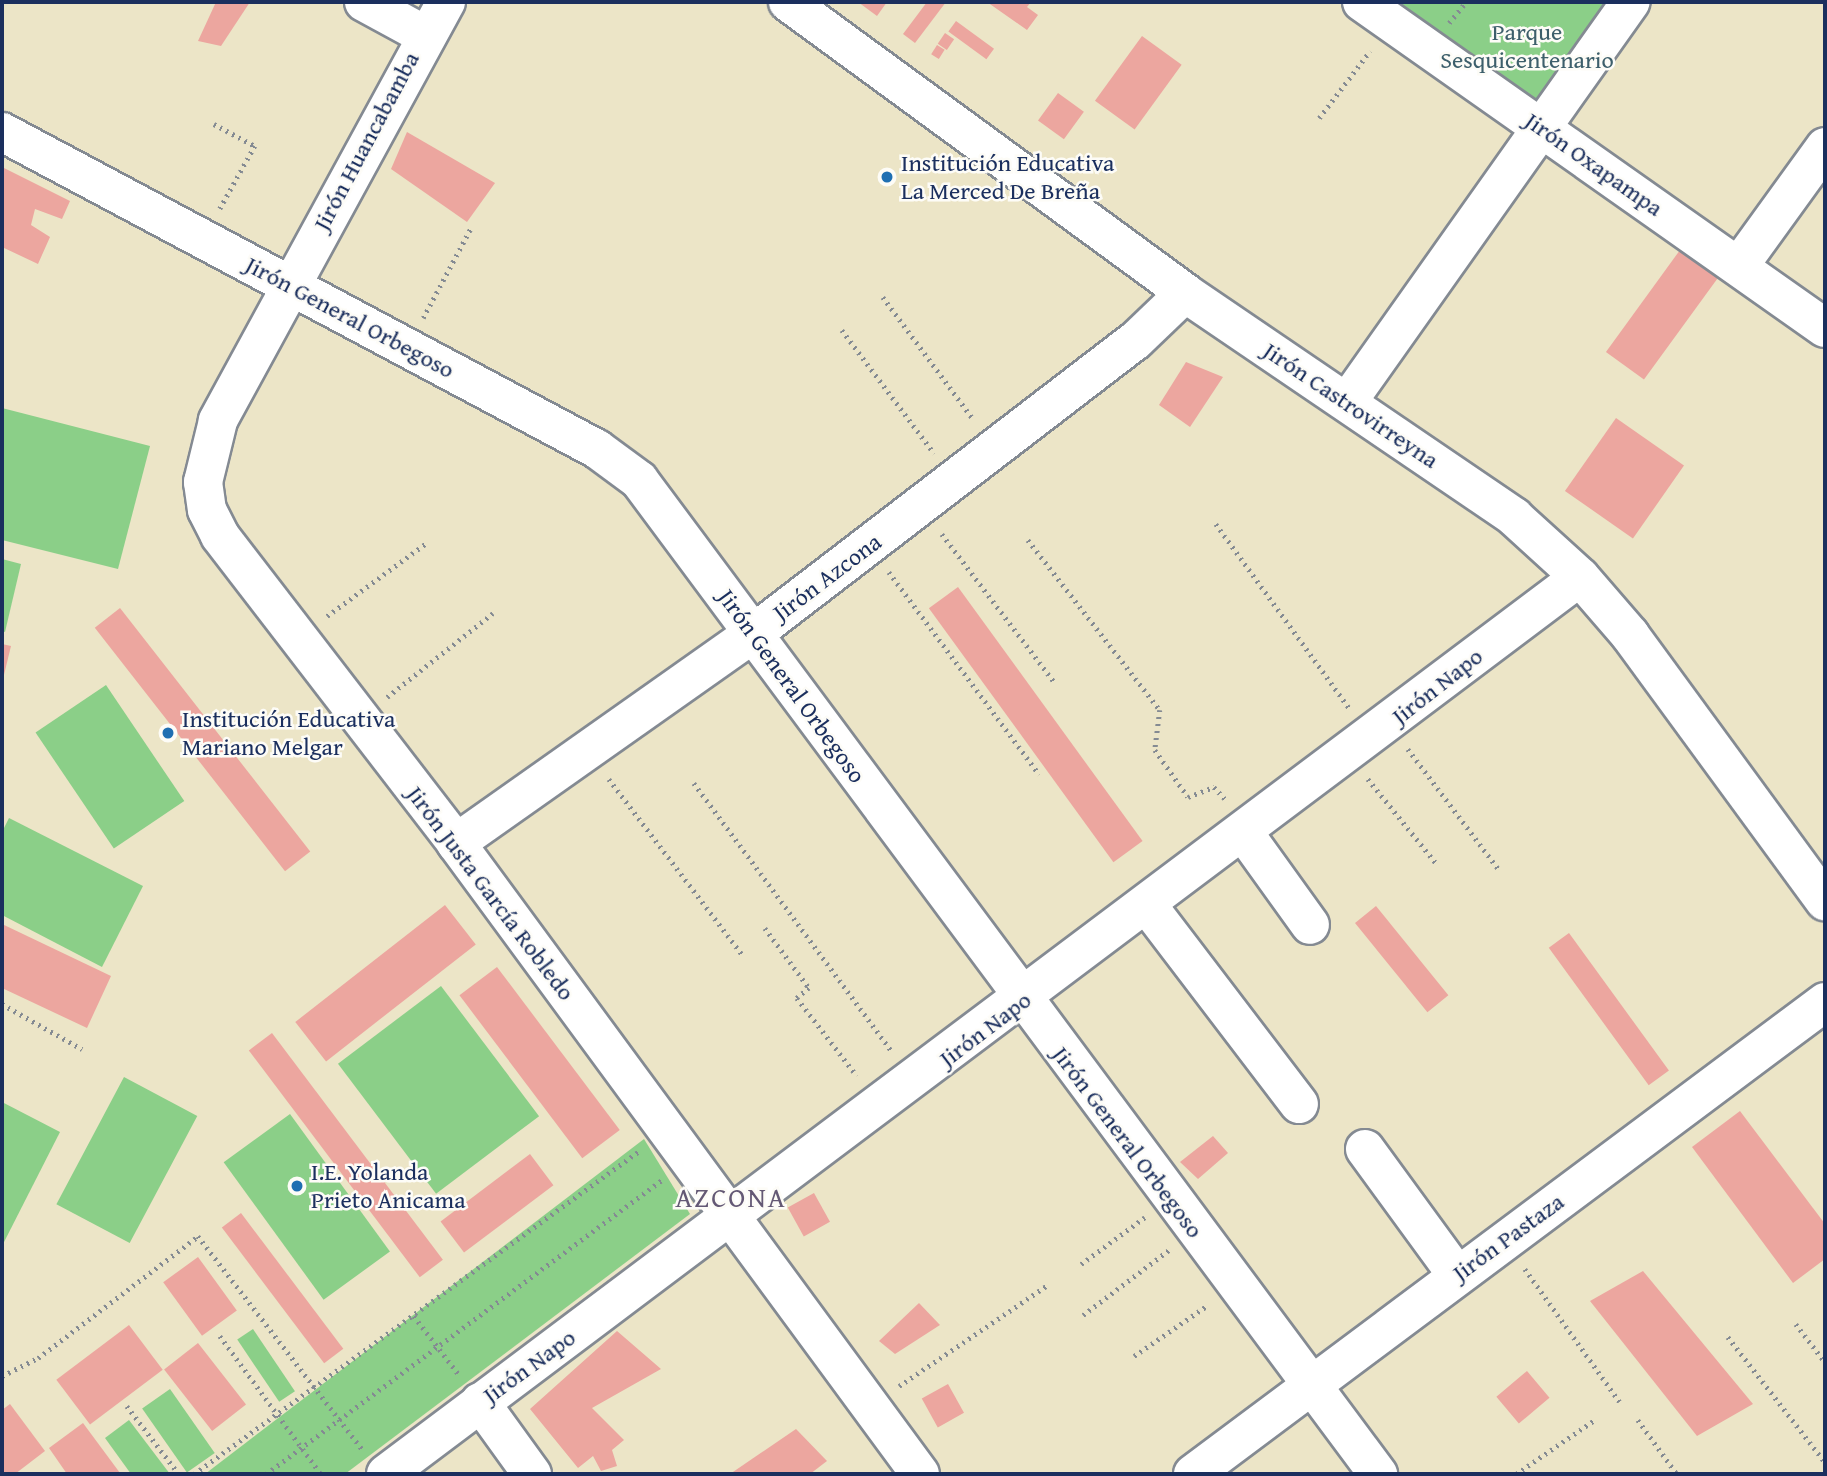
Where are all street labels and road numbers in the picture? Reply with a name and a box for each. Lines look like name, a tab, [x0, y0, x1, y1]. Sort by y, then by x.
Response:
street label: Jirón Huancabamba	[307, 47, 425, 235]
street label: Jirón Oxapampa	[1520, 106, 1668, 222]
street label: Jirón General Orbegoso	[241, 250, 459, 384]
street label: Jirón Castrovirreyna	[1258, 336, 1444, 474]
street label: Jirón Azcona	[767, 527, 887, 627]
street label: Jirón General Orbegoso	[712, 583, 872, 789]
street label: Jirón Napo	[1386, 642, 1488, 730]
street label: Jirón Justa García Robledo	[401, 780, 581, 1006]
street label: Jirón Napo	[933, 985, 1037, 1073]
street label: Jirón General Orbegoso	[1047, 1041, 1209, 1243]
street label: Jirón Pastaza	[1447, 1187, 1569, 1287]
street label: Jirón Napo	[477, 1323, 581, 1409]

